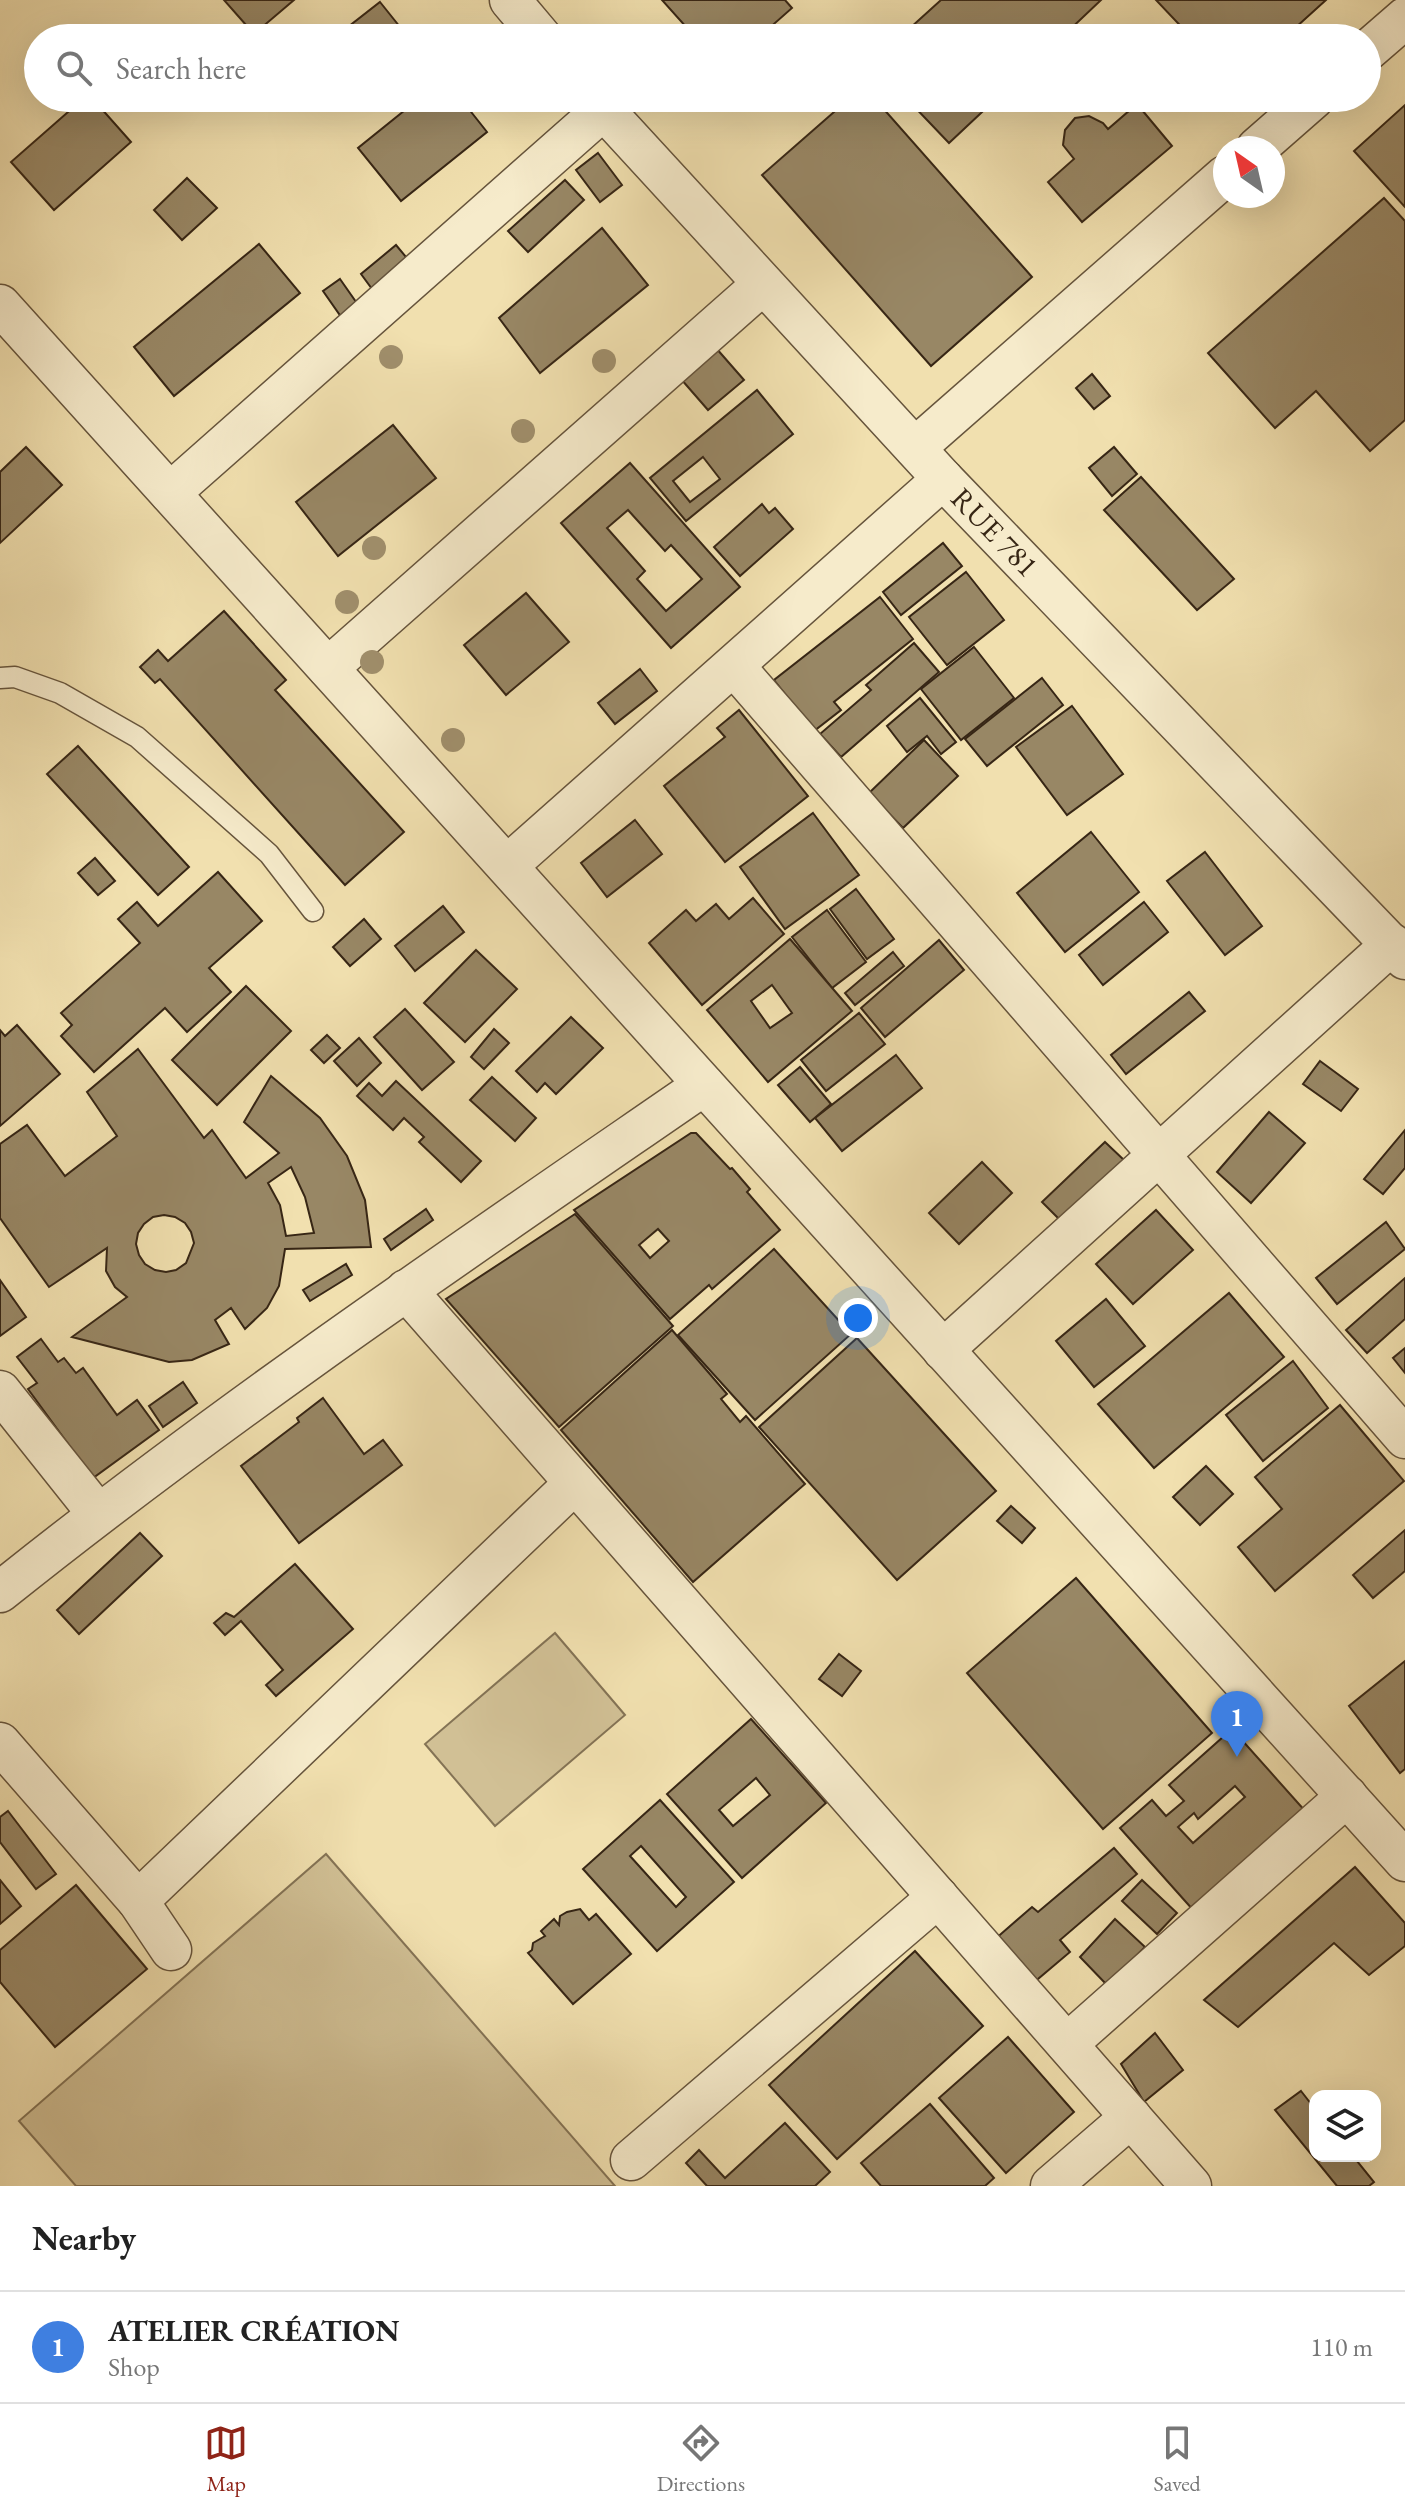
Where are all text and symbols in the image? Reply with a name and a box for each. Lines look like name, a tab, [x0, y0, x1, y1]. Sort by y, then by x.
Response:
search box	[24, 24, 1381, 112]
icon: search	[52, 46, 96, 90]
text: Search here	[116, 49, 246, 88]
north arrow	[1213, 136, 1285, 208]
street label: RUE 781	[943, 479, 1047, 585]
your location	[838, 1298, 878, 1338]
pin: 1	[1211, 1691, 1263, 1757]
map controls	[1309, 2090, 1381, 2162]
button: layers	[1309, 2090, 1381, 2162]
text: Nearby	[32, 2216, 136, 2260]
text: ATELIER CRÉATION	[108, 2311, 399, 2350]
text: 1	[51, 2330, 65, 2364]
text: 110 m	[1310, 2330, 1373, 2364]
text: Shop	[108, 2350, 160, 2384]
tab: Map	[204, 2421, 248, 2498]
tab: Directions	[657, 2421, 745, 2498]
tab: Saved	[1154, 2421, 1201, 2498]

